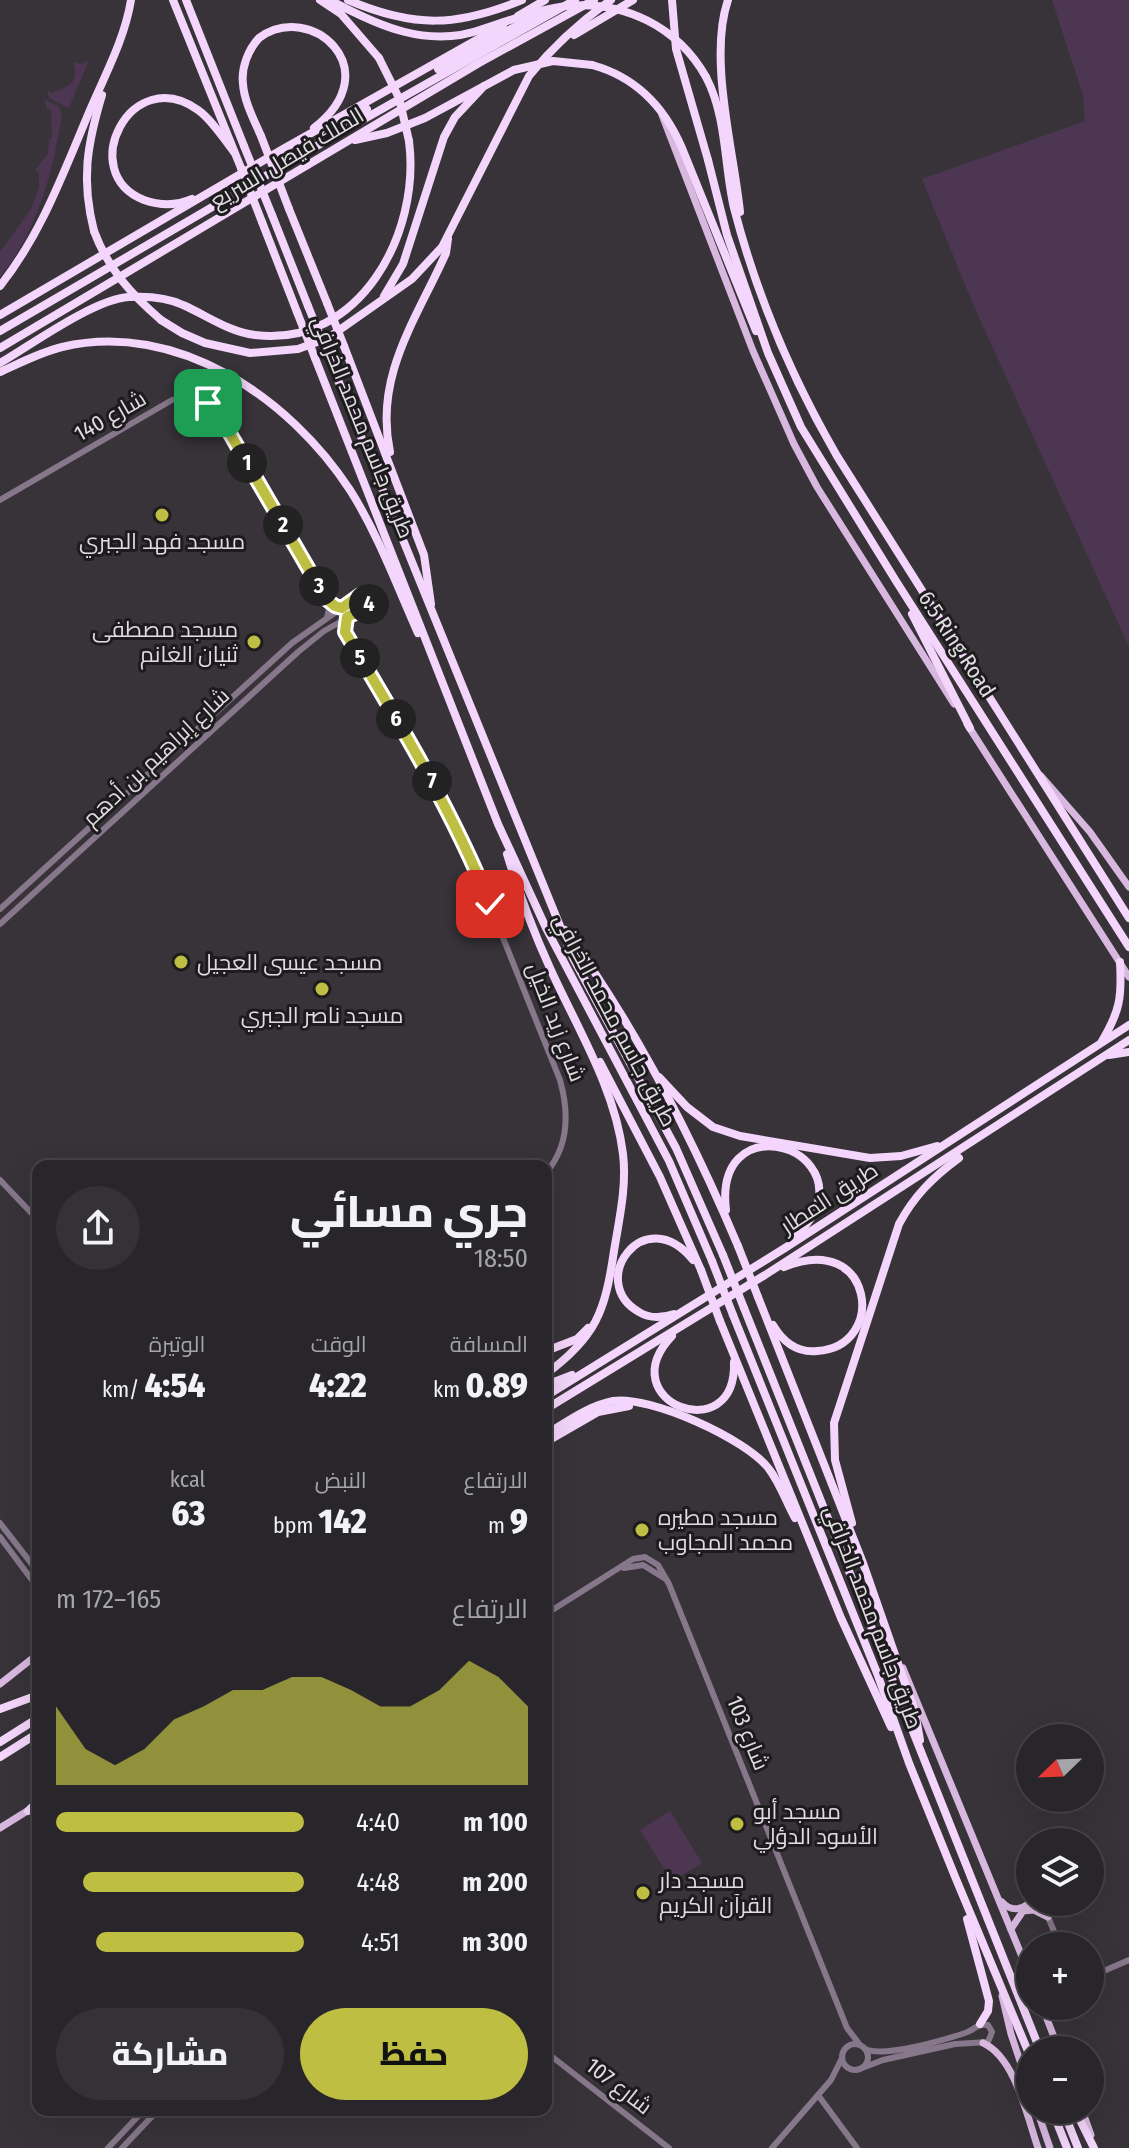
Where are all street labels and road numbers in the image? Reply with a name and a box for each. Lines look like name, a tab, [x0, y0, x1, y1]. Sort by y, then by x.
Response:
street label: الملك فيصل السريع	[205, 101, 369, 215]
street label: طريق جاسم محمد الخرافي	[303, 312, 420, 543]
street label: شارع 140	[69, 385, 151, 448]
street label: 6.5 Ring Road	[913, 586, 1001, 702]
street label: شارع إبراهيم بن أدهم	[77, 682, 236, 833]
street label: طريق جاسم محمد الخرافي	[545, 909, 683, 1133]
street label: شارع زيد الخيل	[520, 959, 591, 1086]
street label: طريق المطار	[773, 1156, 883, 1241]
street label: طريق جاسم محمد الخرافي	[815, 1501, 928, 1734]
street label: شارع 103	[720, 1692, 775, 1774]
street label: شارع 107	[580, 2052, 657, 2121]

